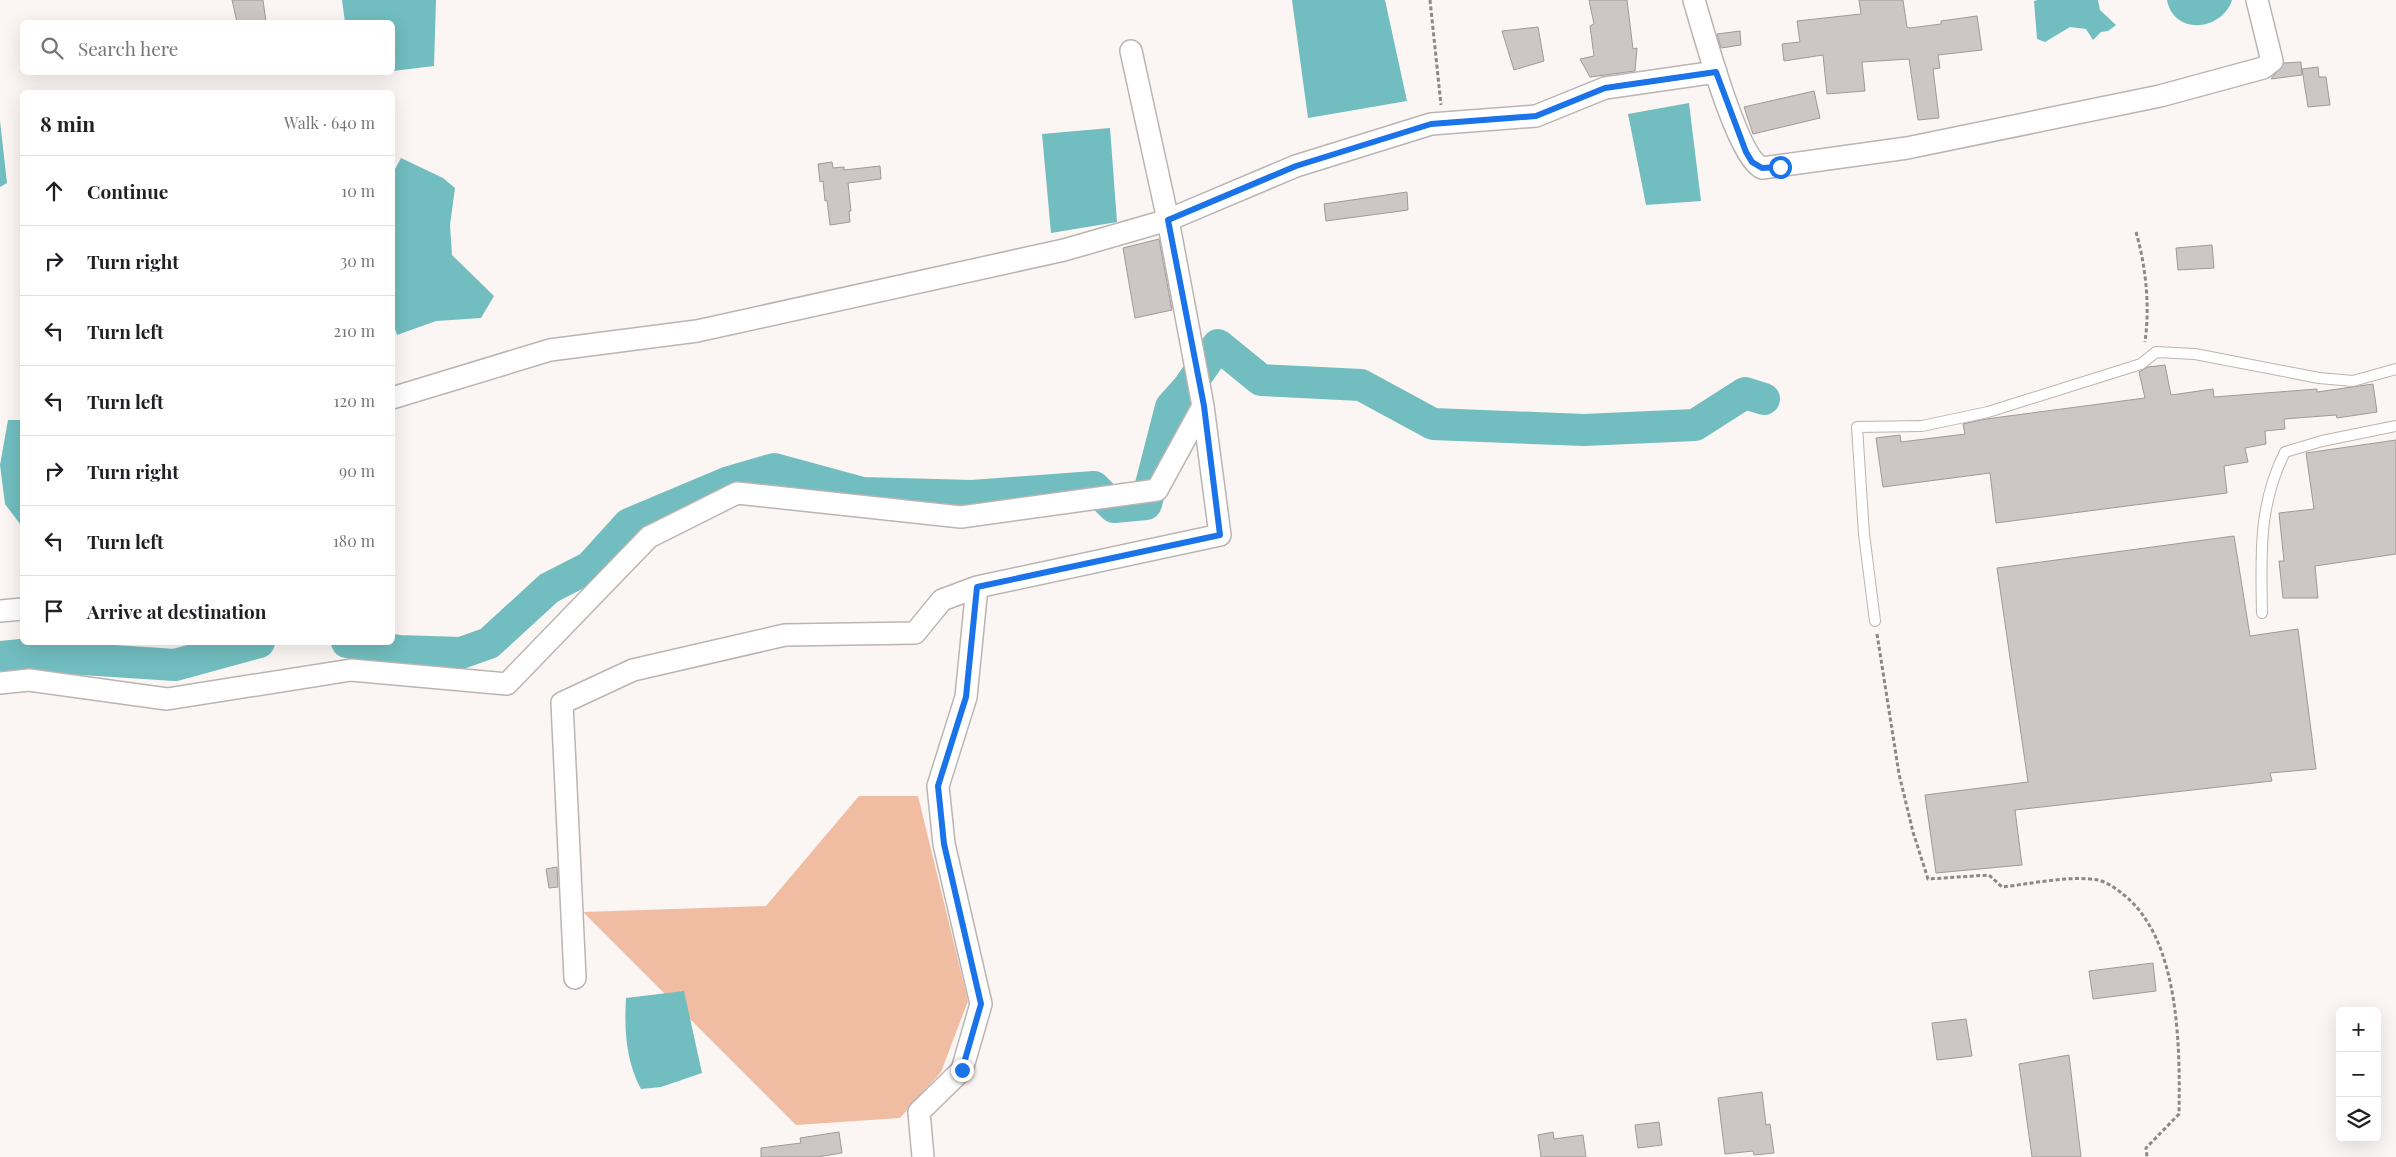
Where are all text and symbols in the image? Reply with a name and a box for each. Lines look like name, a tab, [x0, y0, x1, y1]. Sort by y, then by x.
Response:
search box	[20, 20, 395, 75]
icon: search	[38, 34, 66, 62]
text: Search here	[78, 35, 178, 61]
text: 8 min	[40, 109, 95, 137]
text: Walk · 640 m	[284, 112, 375, 133]
route start	[1769, 156, 1792, 179]
icon: ahead	[40, 177, 68, 205]
text: Continue	[87, 178, 168, 204]
text: 10 m	[341, 180, 375, 201]
icon: right	[40, 247, 68, 275]
text: Turn right	[87, 248, 179, 274]
text: 30 m	[340, 250, 375, 271]
icon: left	[40, 317, 68, 345]
text: Turn left	[87, 318, 164, 344]
text: 210 m	[334, 320, 375, 341]
icon: left	[40, 387, 68, 415]
text: Turn left	[87, 388, 164, 414]
text: 120 m	[334, 390, 375, 411]
icon: right	[40, 457, 68, 485]
text: Turn right	[87, 458, 179, 484]
text: 90 m	[339, 460, 375, 481]
icon: left	[40, 527, 68, 555]
text: Turn left	[87, 528, 164, 554]
text: 180 m	[333, 530, 375, 551]
icon: arrive	[40, 597, 68, 625]
text: Arrive at destination	[87, 598, 267, 624]
map controls	[2336, 1007, 2381, 1142]
button: +	[2336, 1007, 2381, 1052]
button: −	[2336, 1052, 2381, 1097]
route end	[951, 1059, 974, 1082]
button: layers	[2336, 1097, 2381, 1142]

